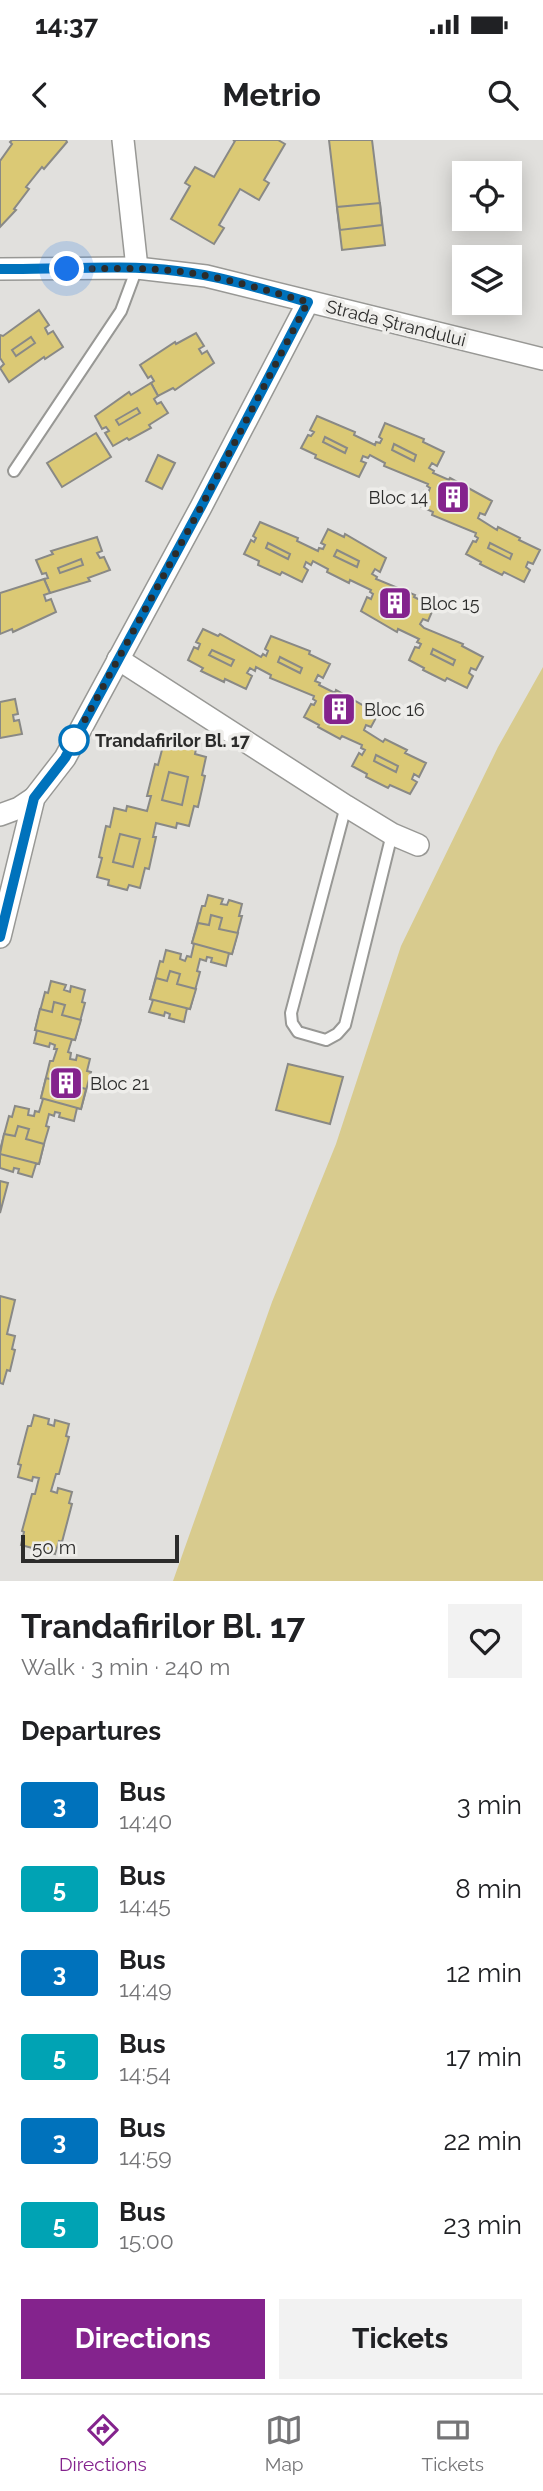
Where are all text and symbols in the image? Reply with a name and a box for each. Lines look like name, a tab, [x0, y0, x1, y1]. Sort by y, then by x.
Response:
text: 14:37	[35, 10, 98, 40]
icon: back	[21, 76, 59, 114]
text: Metrio	[222, 76, 321, 113]
icon: search	[484, 76, 522, 114]
map controls	[452, 161, 522, 315]
button: locate	[452, 161, 522, 231]
button: layers	[452, 245, 522, 315]
your location	[49, 251, 84, 286]
street label: Strada Ștrandului	[324, 295, 468, 351]
building icon: Bloc 14	[434, 478, 472, 516]
place label: Bloc 14	[368, 487, 428, 508]
building icon: Bloc 15	[376, 584, 414, 622]
place label: Bloc 15	[420, 593, 480, 614]
building icon: Bloc 16	[320, 690, 358, 728]
place label: Bloc 16	[364, 699, 425, 720]
marker: Trandafirilor Bl. 17	[59, 725, 89, 755]
place label: Trandafirilor Bl. 17	[95, 730, 251, 751]
building icon: Bloc 21	[47, 1064, 85, 1102]
place label: Bloc 21	[90, 1073, 149, 1094]
scale bar	[21, 1532, 178, 1564]
text: 50 m	[32, 1536, 76, 1558]
button: heart	[448, 1604, 522, 1678]
text: Trandafirilor Bl. 17	[21, 1607, 305, 1646]
text: Walk · 3 min · 240 m	[21, 1653, 230, 1680]
text: Departures	[21, 1716, 161, 1746]
text: Bus	[119, 1777, 166, 1807]
text: 3	[53, 1790, 66, 1819]
text: 3 min	[457, 1790, 522, 1820]
text: 14:40	[119, 1807, 172, 1834]
text: Bus	[119, 1861, 166, 1891]
text: 5	[53, 1874, 66, 1903]
text: 8 min	[455, 1874, 522, 1904]
text: 14:45	[119, 1891, 171, 1918]
text: Bus	[119, 1945, 166, 1975]
text: 3	[53, 1958, 66, 1987]
text: 12 min	[446, 1958, 522, 1988]
text: 14:49	[119, 1975, 172, 2002]
text: Bus	[119, 2029, 166, 2059]
text: 5	[53, 2042, 66, 2071]
text: 17 min	[446, 2042, 522, 2072]
text: 14:54	[119, 2059, 171, 2086]
text: Bus	[119, 2113, 166, 2143]
text: 3	[53, 2126, 66, 2155]
text: 22 min	[444, 2126, 522, 2156]
text: 14:59	[119, 2143, 172, 2170]
text: Bus	[119, 2197, 166, 2227]
text: 5	[53, 2210, 66, 2239]
text: 23 min	[443, 2210, 522, 2240]
text: 15:00	[119, 2227, 174, 2254]
button: Directions	[21, 2299, 265, 2379]
button: Tickets	[279, 2299, 522, 2379]
tab: Directions	[59, 2411, 147, 2475]
tab: Map	[265, 2411, 304, 2475]
tab: Tickets	[422, 2411, 484, 2475]

